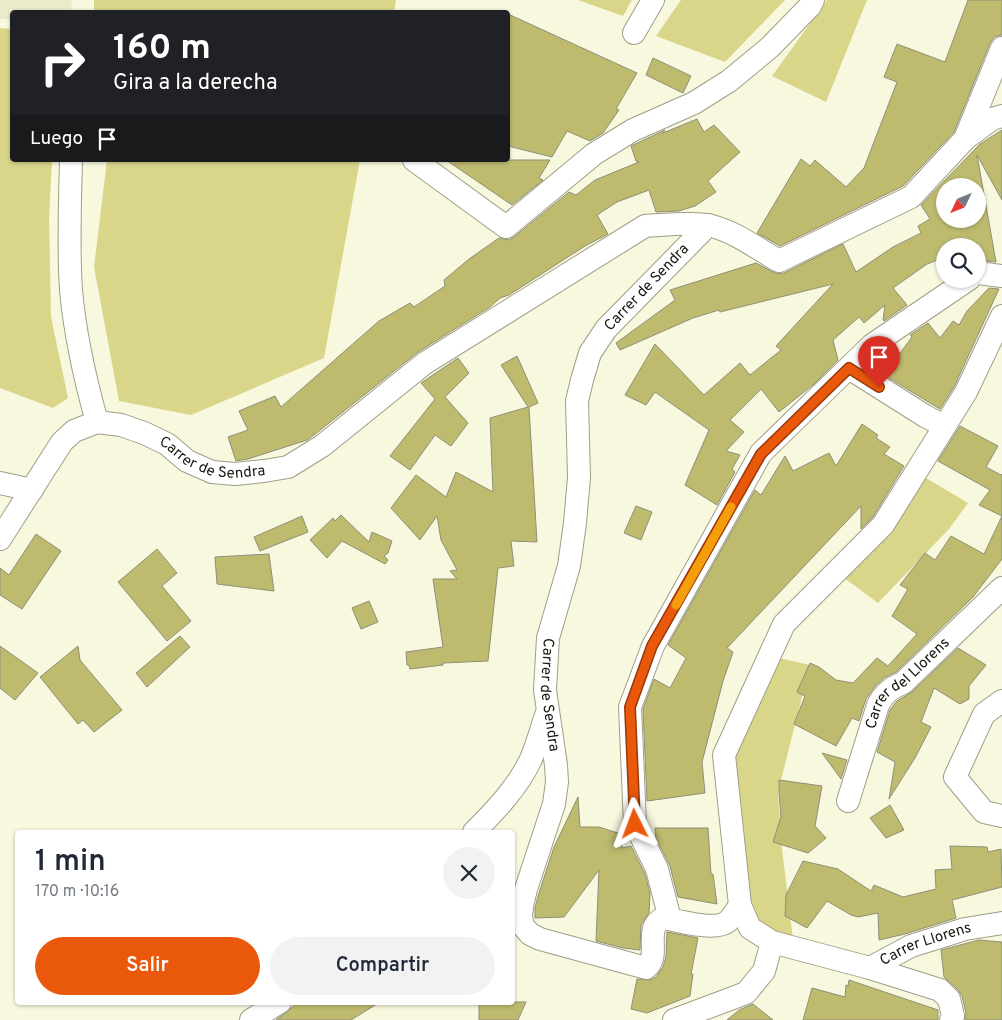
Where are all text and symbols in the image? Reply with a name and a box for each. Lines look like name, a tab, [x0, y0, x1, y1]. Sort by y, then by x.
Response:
text: 160 m	[113, 27, 211, 71]
icon: right	[30, 30, 95, 95]
text: Gira a la derecha	[113, 70, 278, 97]
icon: arrive	[93, 125, 121, 153]
text: Luego	[30, 127, 83, 151]
north arrow	[936, 178, 986, 228]
map controls	[936, 178, 986, 288]
button: search	[936, 238, 986, 288]
street label: Carrer de Sendra	[601, 240, 693, 336]
pin	[858, 336, 900, 387]
icon: arrive	[865, 343, 893, 371]
street label: Carrer de Sendra	[156, 432, 266, 483]
street label: Carrer del Llorens	[862, 634, 954, 732]
street label: Carrer de Sendra	[535, 637, 563, 753]
position arrow	[608, 797, 660, 849]
text: 1 min	[35, 844, 106, 881]
button: close	[443, 847, 495, 899]
text: 170 m · 10:16	[35, 882, 119, 902]
street label: Carrer Llorens	[877, 919, 973, 970]
button: Salir	[35, 937, 260, 995]
button: Compartir	[270, 937, 495, 995]

